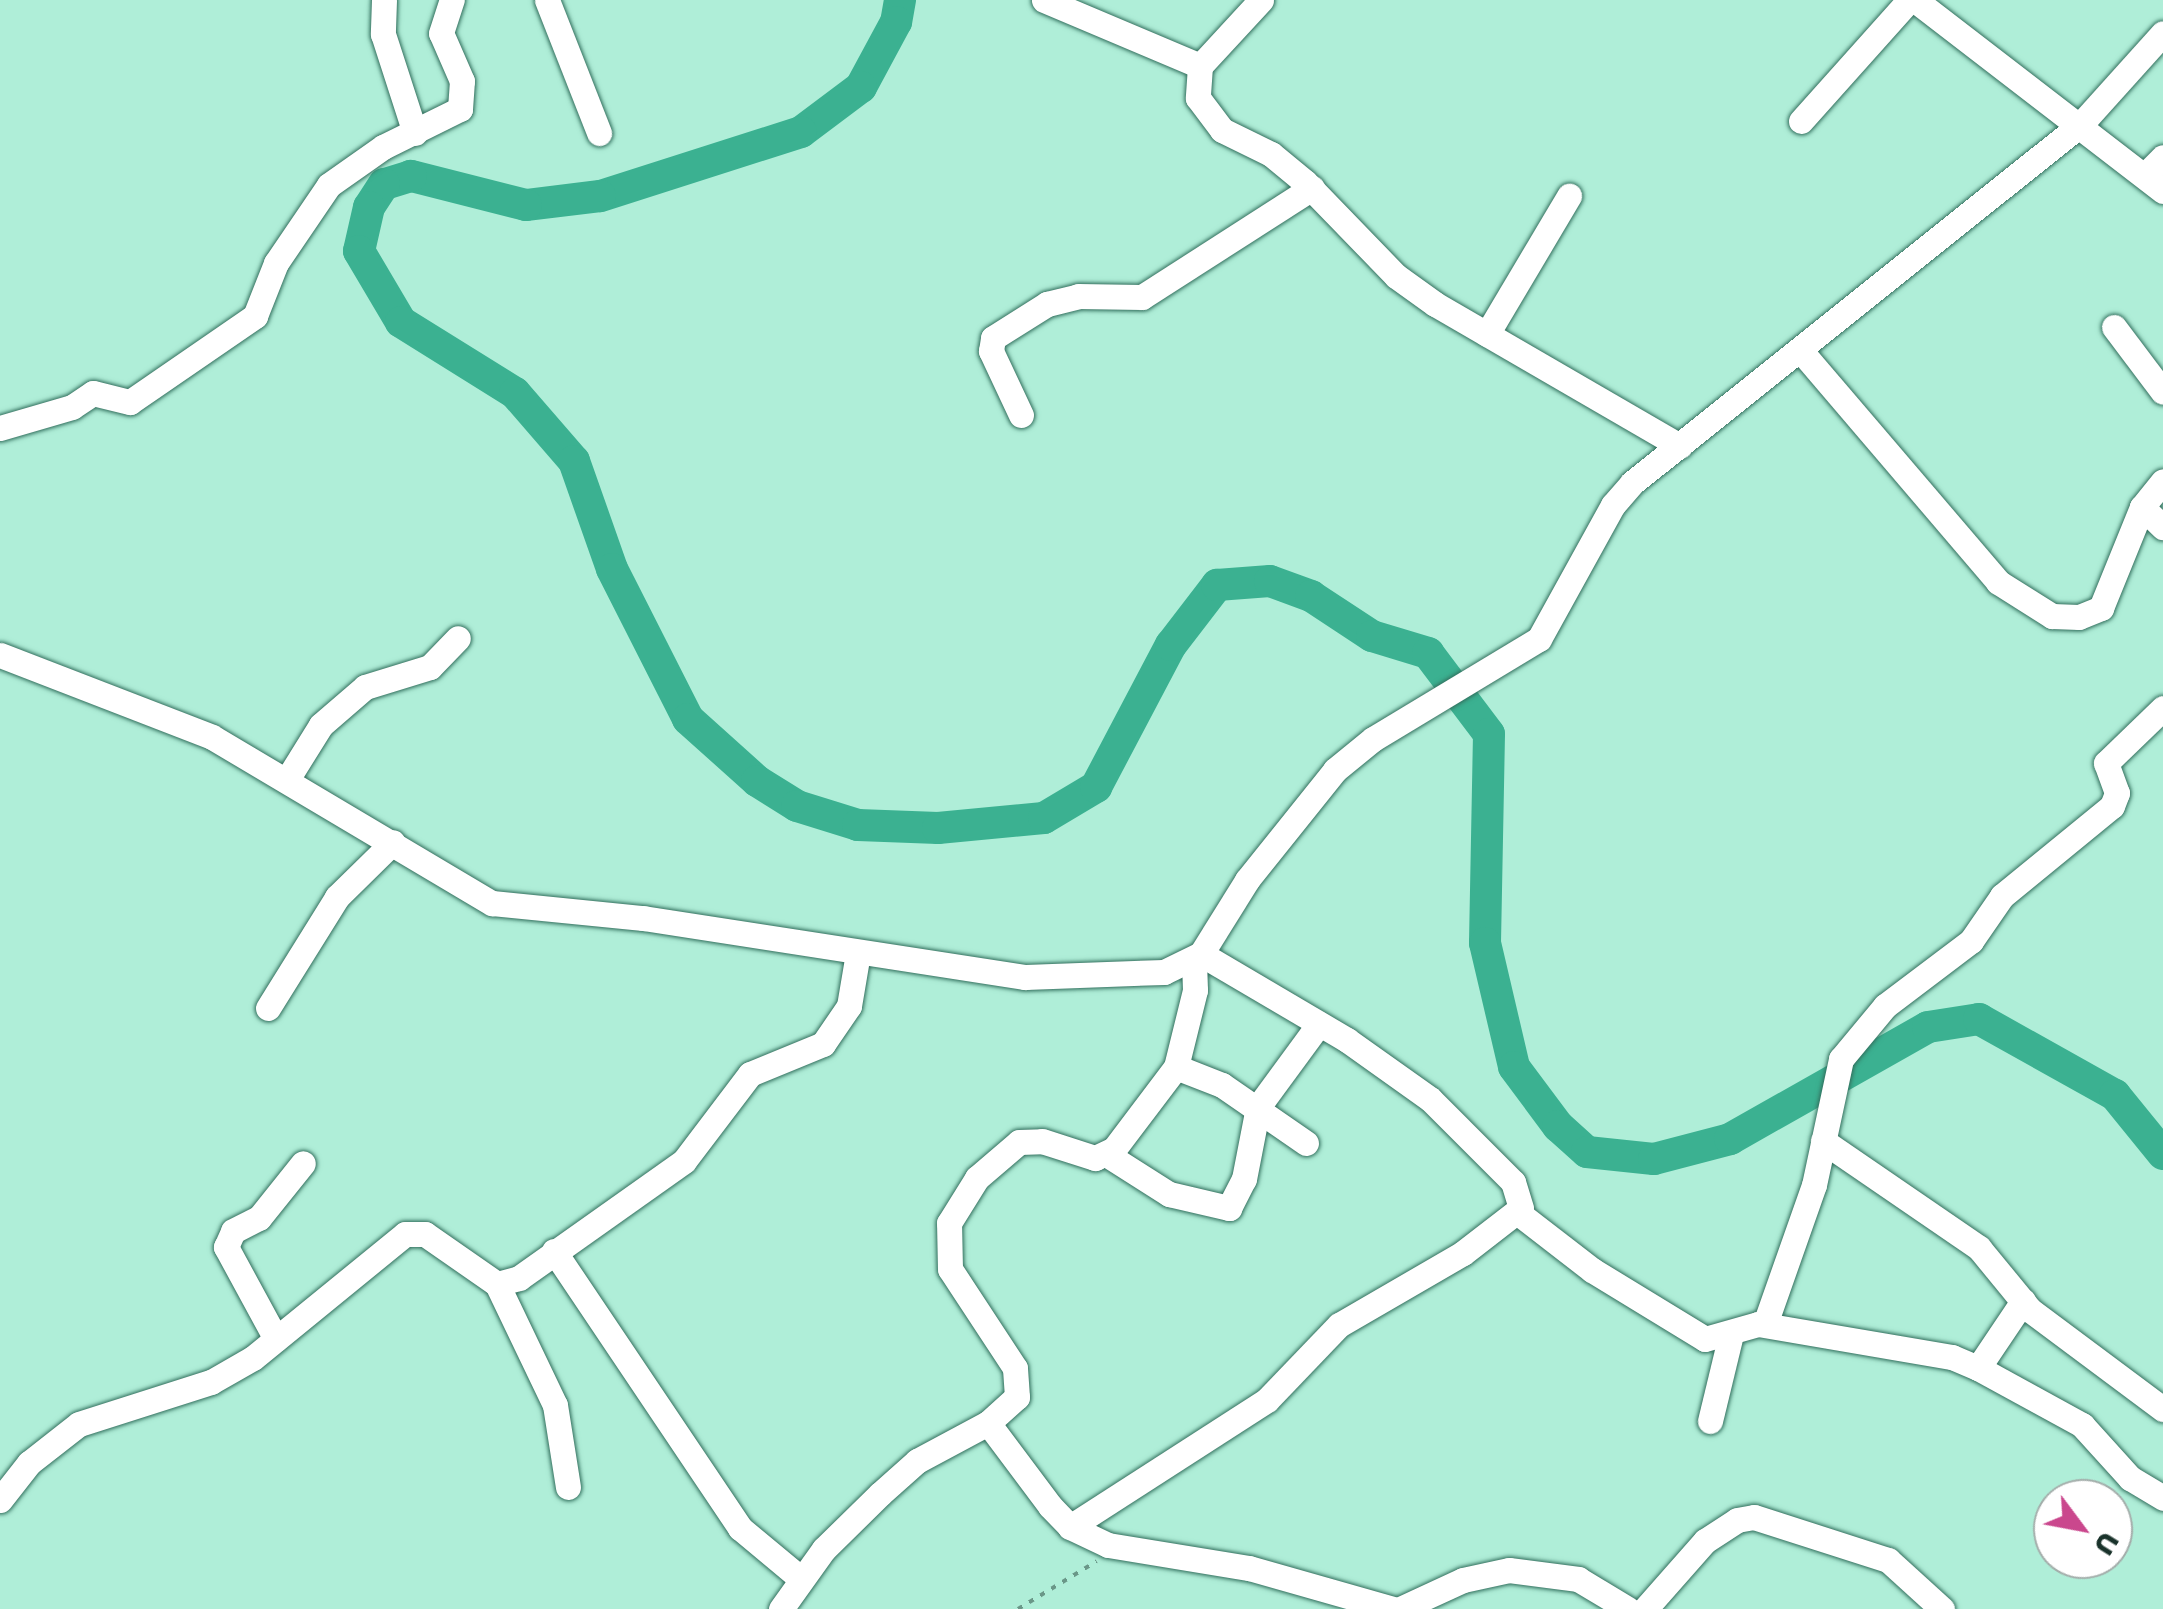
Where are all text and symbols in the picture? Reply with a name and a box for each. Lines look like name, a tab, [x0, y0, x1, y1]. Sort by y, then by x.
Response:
north arrow	[2033, 1479, 2133, 1579]
text: U	[2088, 1527, 2127, 1562]

